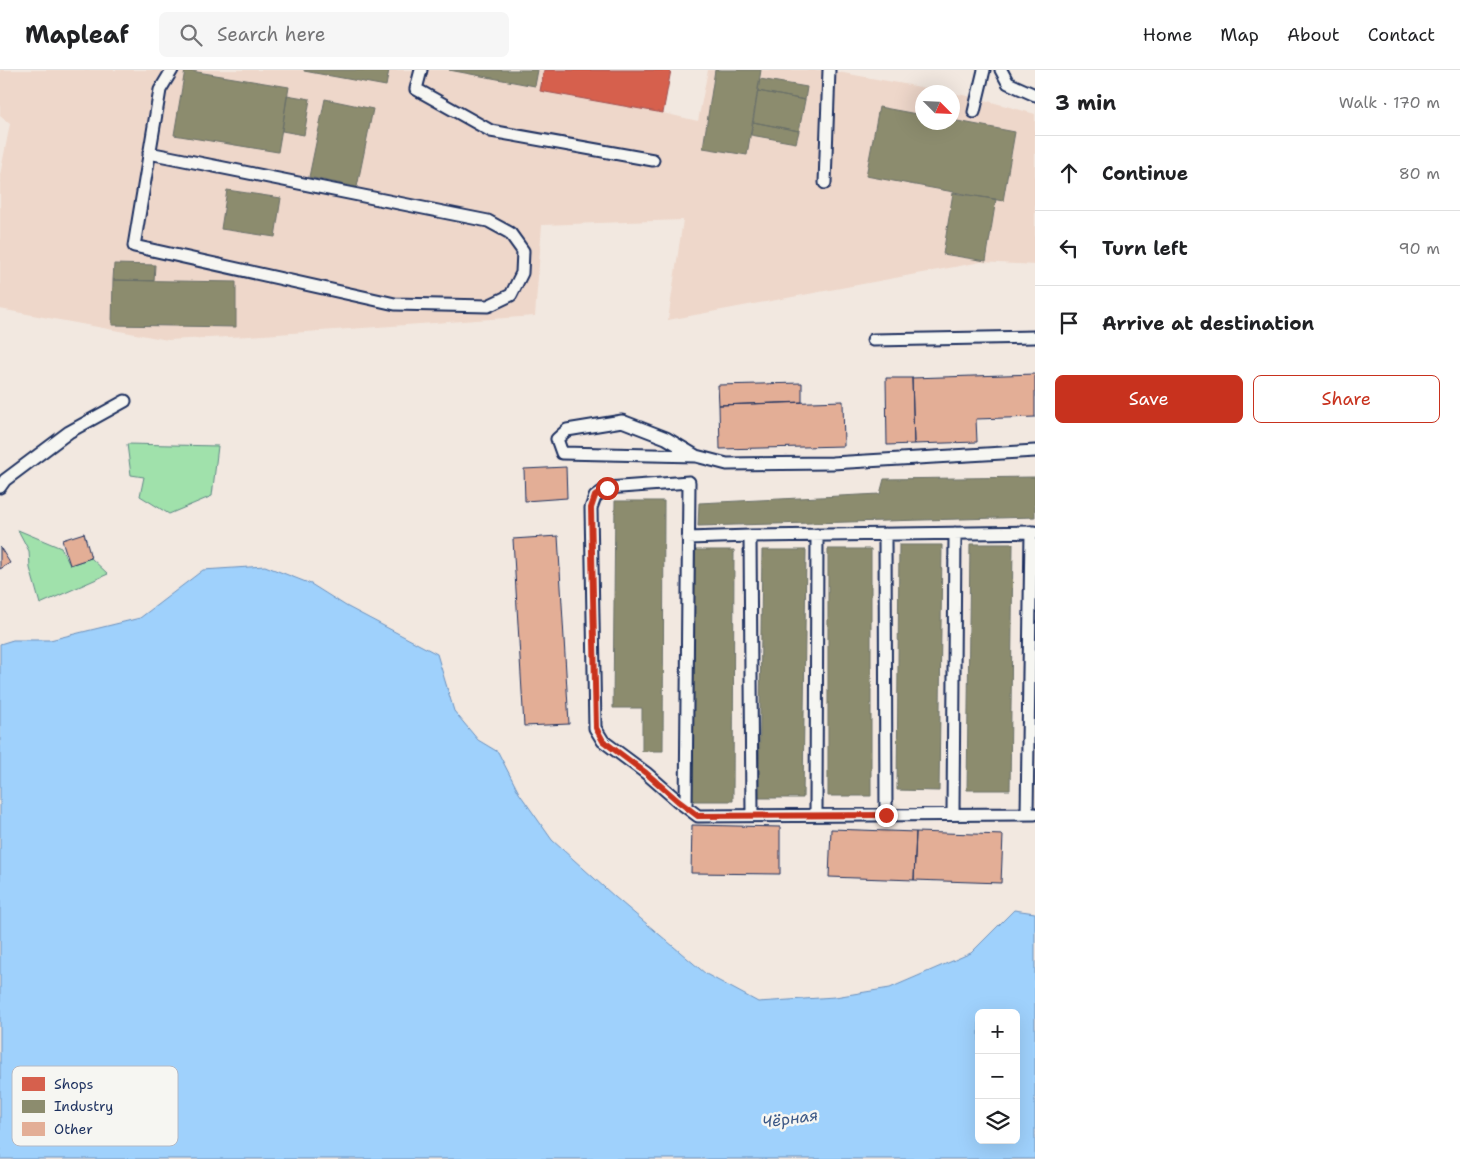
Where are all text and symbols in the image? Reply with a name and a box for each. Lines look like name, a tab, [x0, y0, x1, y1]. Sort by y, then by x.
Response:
search box	[159, 12, 509, 57]
text: Mapleaf	[25, 19, 129, 51]
icon: search	[177, 21, 205, 49]
text: Search here	[217, 22, 325, 47]
text: Home	[1143, 23, 1192, 47]
text: Map	[1220, 23, 1259, 47]
text: About	[1287, 23, 1340, 47]
text: Contact	[1368, 23, 1435, 47]
north arrow	[915, 85, 960, 130]
text: 3 min	[1055, 89, 1116, 117]
text: Walk · 170 m	[1339, 92, 1440, 113]
icon: ahead	[1055, 159, 1083, 187]
text: Continue	[1102, 161, 1188, 186]
text: 80 m	[1399, 163, 1440, 184]
icon: left	[1055, 234, 1083, 262]
text: Turn left	[1102, 236, 1188, 261]
text: 90 m	[1399, 238, 1440, 259]
icon: arrive	[1055, 309, 1083, 337]
text: Arrive at destination	[1102, 311, 1314, 336]
button: Save	[1055, 375, 1243, 423]
button: Share	[1253, 375, 1440, 423]
route start	[596, 477, 619, 500]
route end	[875, 804, 898, 827]
map controls	[975, 1009, 1020, 1144]
button: +	[975, 1009, 1020, 1054]
button: −	[975, 1054, 1020, 1099]
legend	[12, 1066, 178, 1146]
text: Shops	[54, 1075, 93, 1093]
text: Industry	[54, 1097, 113, 1115]
button: layers	[975, 1099, 1020, 1144]
water label: Чёрная	[761, 1104, 819, 1133]
text: Other	[54, 1120, 93, 1138]

